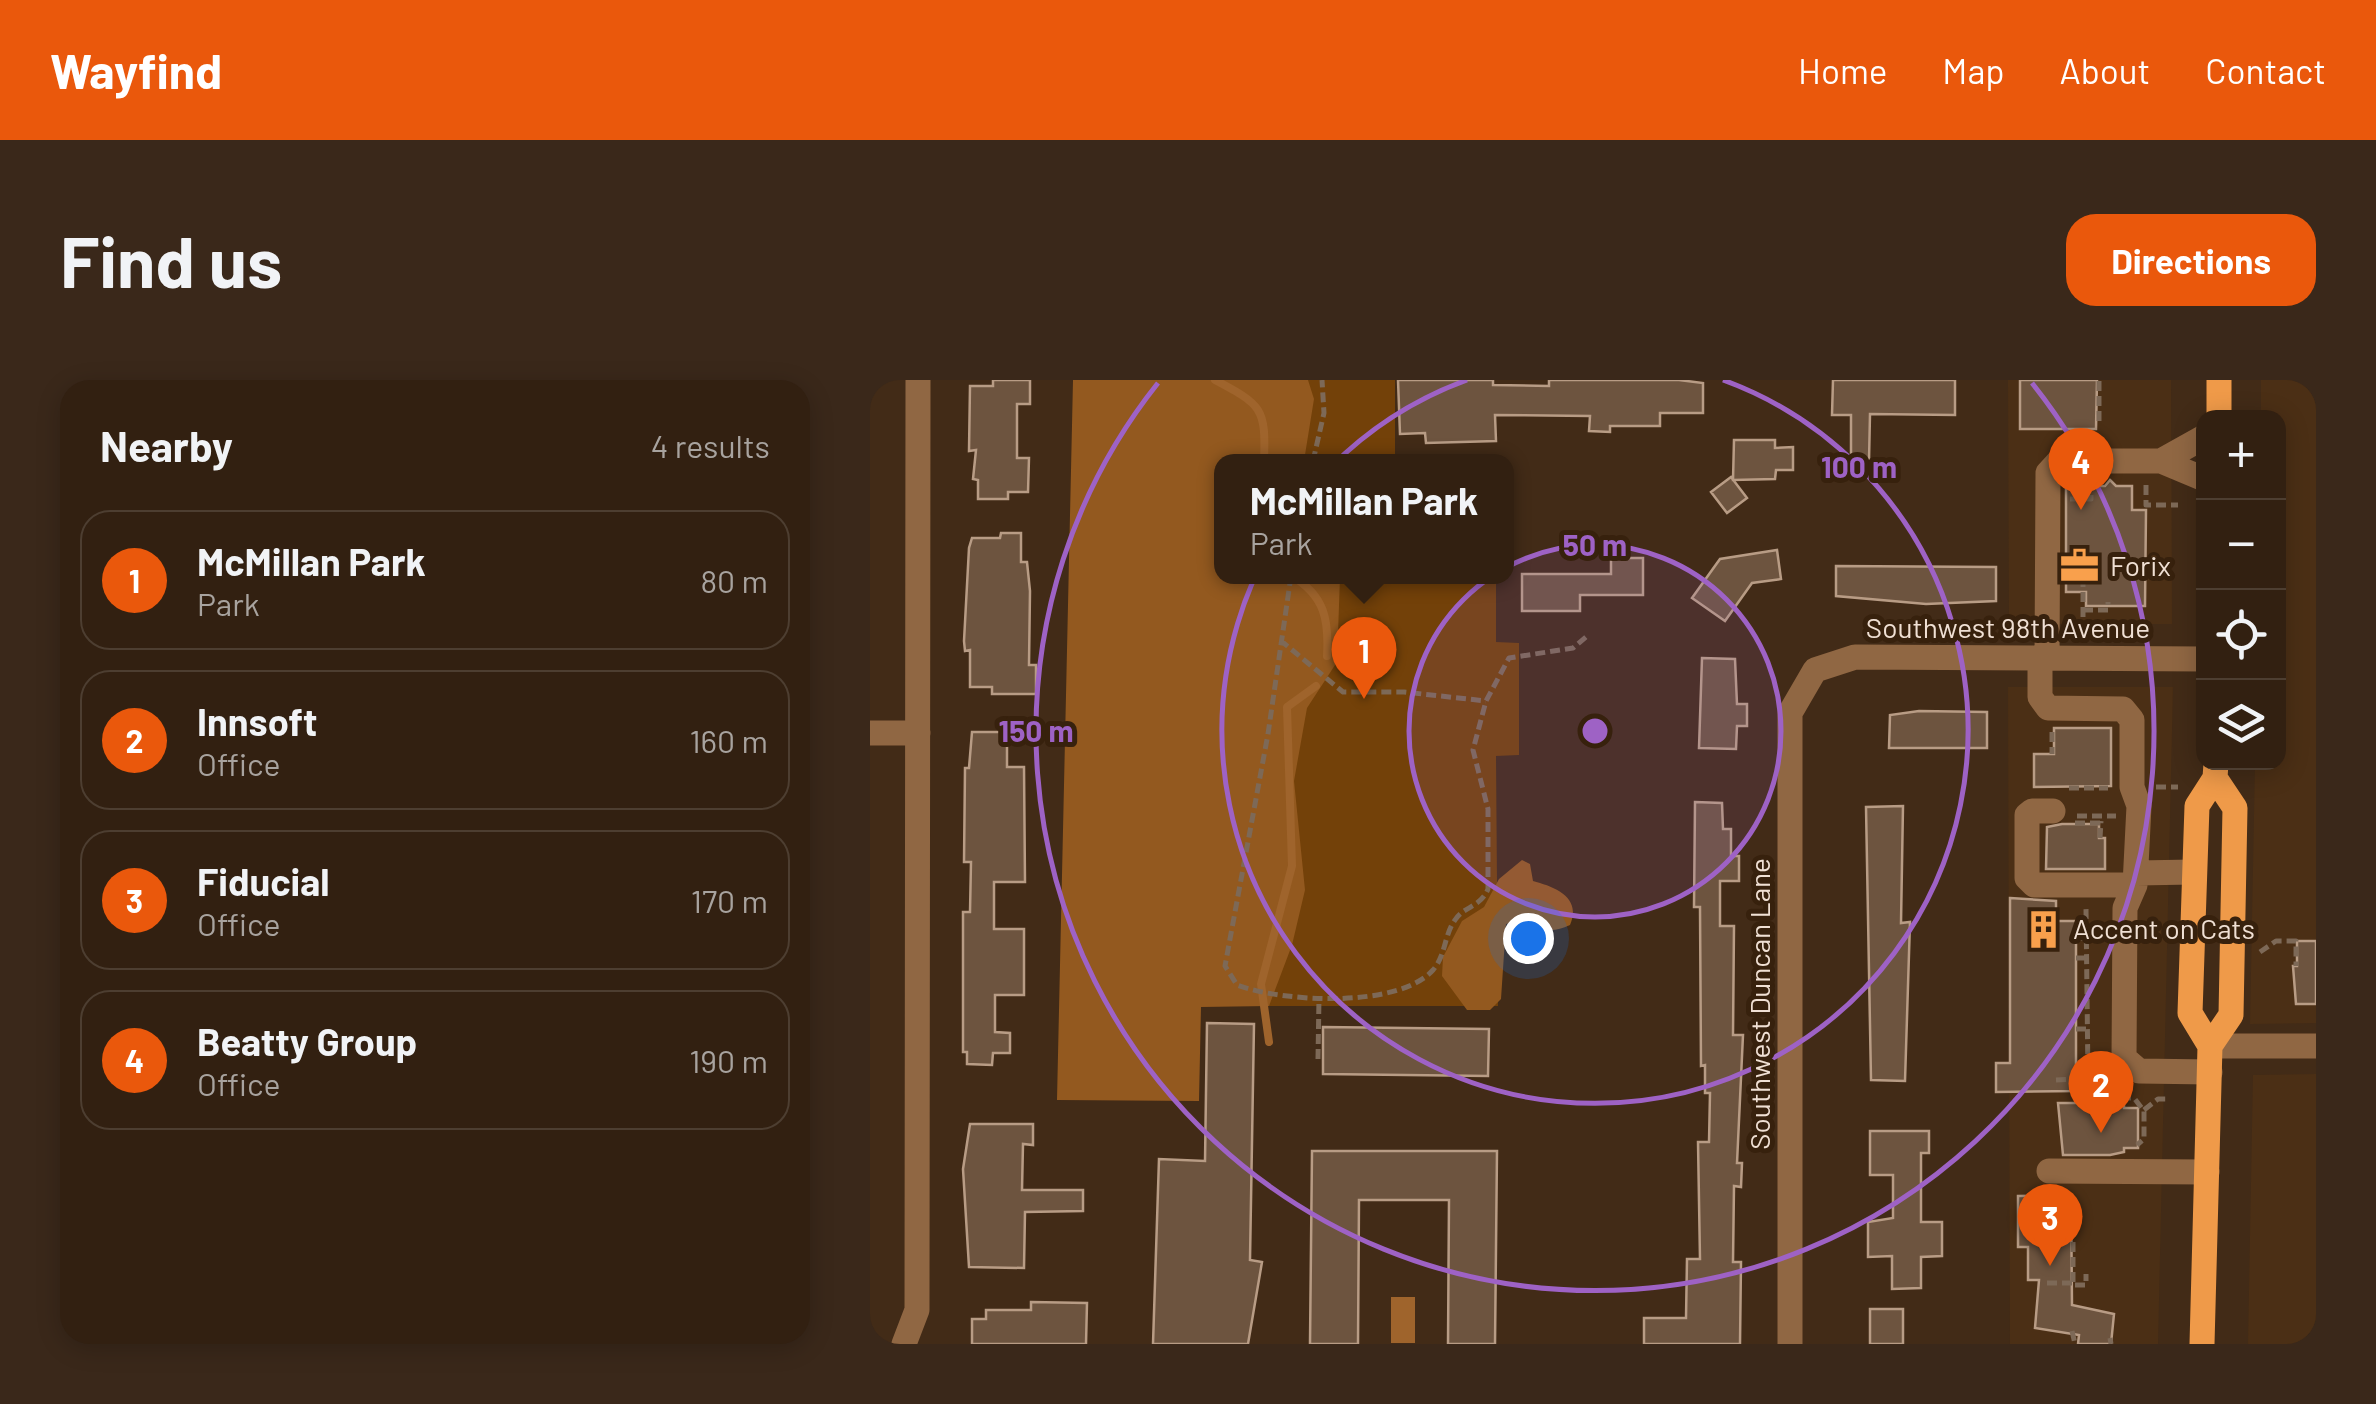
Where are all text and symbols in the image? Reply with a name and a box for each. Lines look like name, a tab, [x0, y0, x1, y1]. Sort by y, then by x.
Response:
text: Wayfind	[50, 41, 222, 99]
text: Home	[1798, 49, 1887, 91]
text: Map	[1942, 49, 2005, 91]
text: About	[2060, 49, 2150, 91]
text: Contact	[2205, 49, 2326, 91]
button: Directions	[2066, 214, 2316, 306]
text: Find us	[60, 218, 282, 302]
map controls	[2196, 410, 2286, 770]
button: +	[2196, 410, 2286, 500]
text: Nearby	[100, 420, 233, 470]
text: 4 results	[651, 426, 770, 464]
pin: 4	[2048, 428, 2114, 510]
text: 100 m	[1821, 448, 1897, 484]
popup	[1214, 454, 1514, 584]
text: McMillan Park	[1250, 477, 1478, 523]
button: −	[2196, 500, 2286, 590]
text: Park	[1250, 523, 1313, 561]
text: 50 m	[1563, 526, 1627, 562]
text: McMillan Park	[197, 538, 426, 584]
office icon: Forix	[2059, 545, 2101, 587]
place label: Forix	[2110, 548, 2171, 582]
text: 1	[129, 561, 140, 599]
text: 80 m	[700, 561, 768, 599]
text: Park	[197, 584, 260, 622]
button: locate	[2196, 590, 2286, 680]
street label: Southwest 98th Avenue	[1866, 610, 2150, 644]
pin: 1	[1332, 616, 1396, 699]
button: layers	[2196, 680, 2286, 770]
text: Innsoft	[197, 698, 317, 744]
text: 150 m	[999, 712, 1073, 748]
centre of rings	[1577, 713, 1613, 749]
text: 2	[126, 721, 143, 759]
text: 160 m	[689, 721, 768, 759]
text: Office	[197, 744, 281, 782]
text: Fiducial	[197, 858, 330, 904]
street label: Southwest Duncan Lane	[1742, 858, 1776, 1150]
text: 3	[126, 881, 143, 919]
text: 170 m	[691, 881, 768, 919]
text: Office	[197, 904, 281, 942]
building icon: Accent on Cats	[2022, 908, 2064, 950]
place label: Accent on Cats	[2073, 911, 2255, 945]
your location	[1503, 913, 1554, 964]
text: Beatty Group	[197, 1018, 417, 1064]
text: 4	[125, 1041, 144, 1079]
text: 190 m	[689, 1041, 768, 1079]
pin: 2	[2068, 1050, 2134, 1133]
text: Office	[197, 1064, 281, 1102]
pin: 3	[2018, 1184, 2082, 1266]

